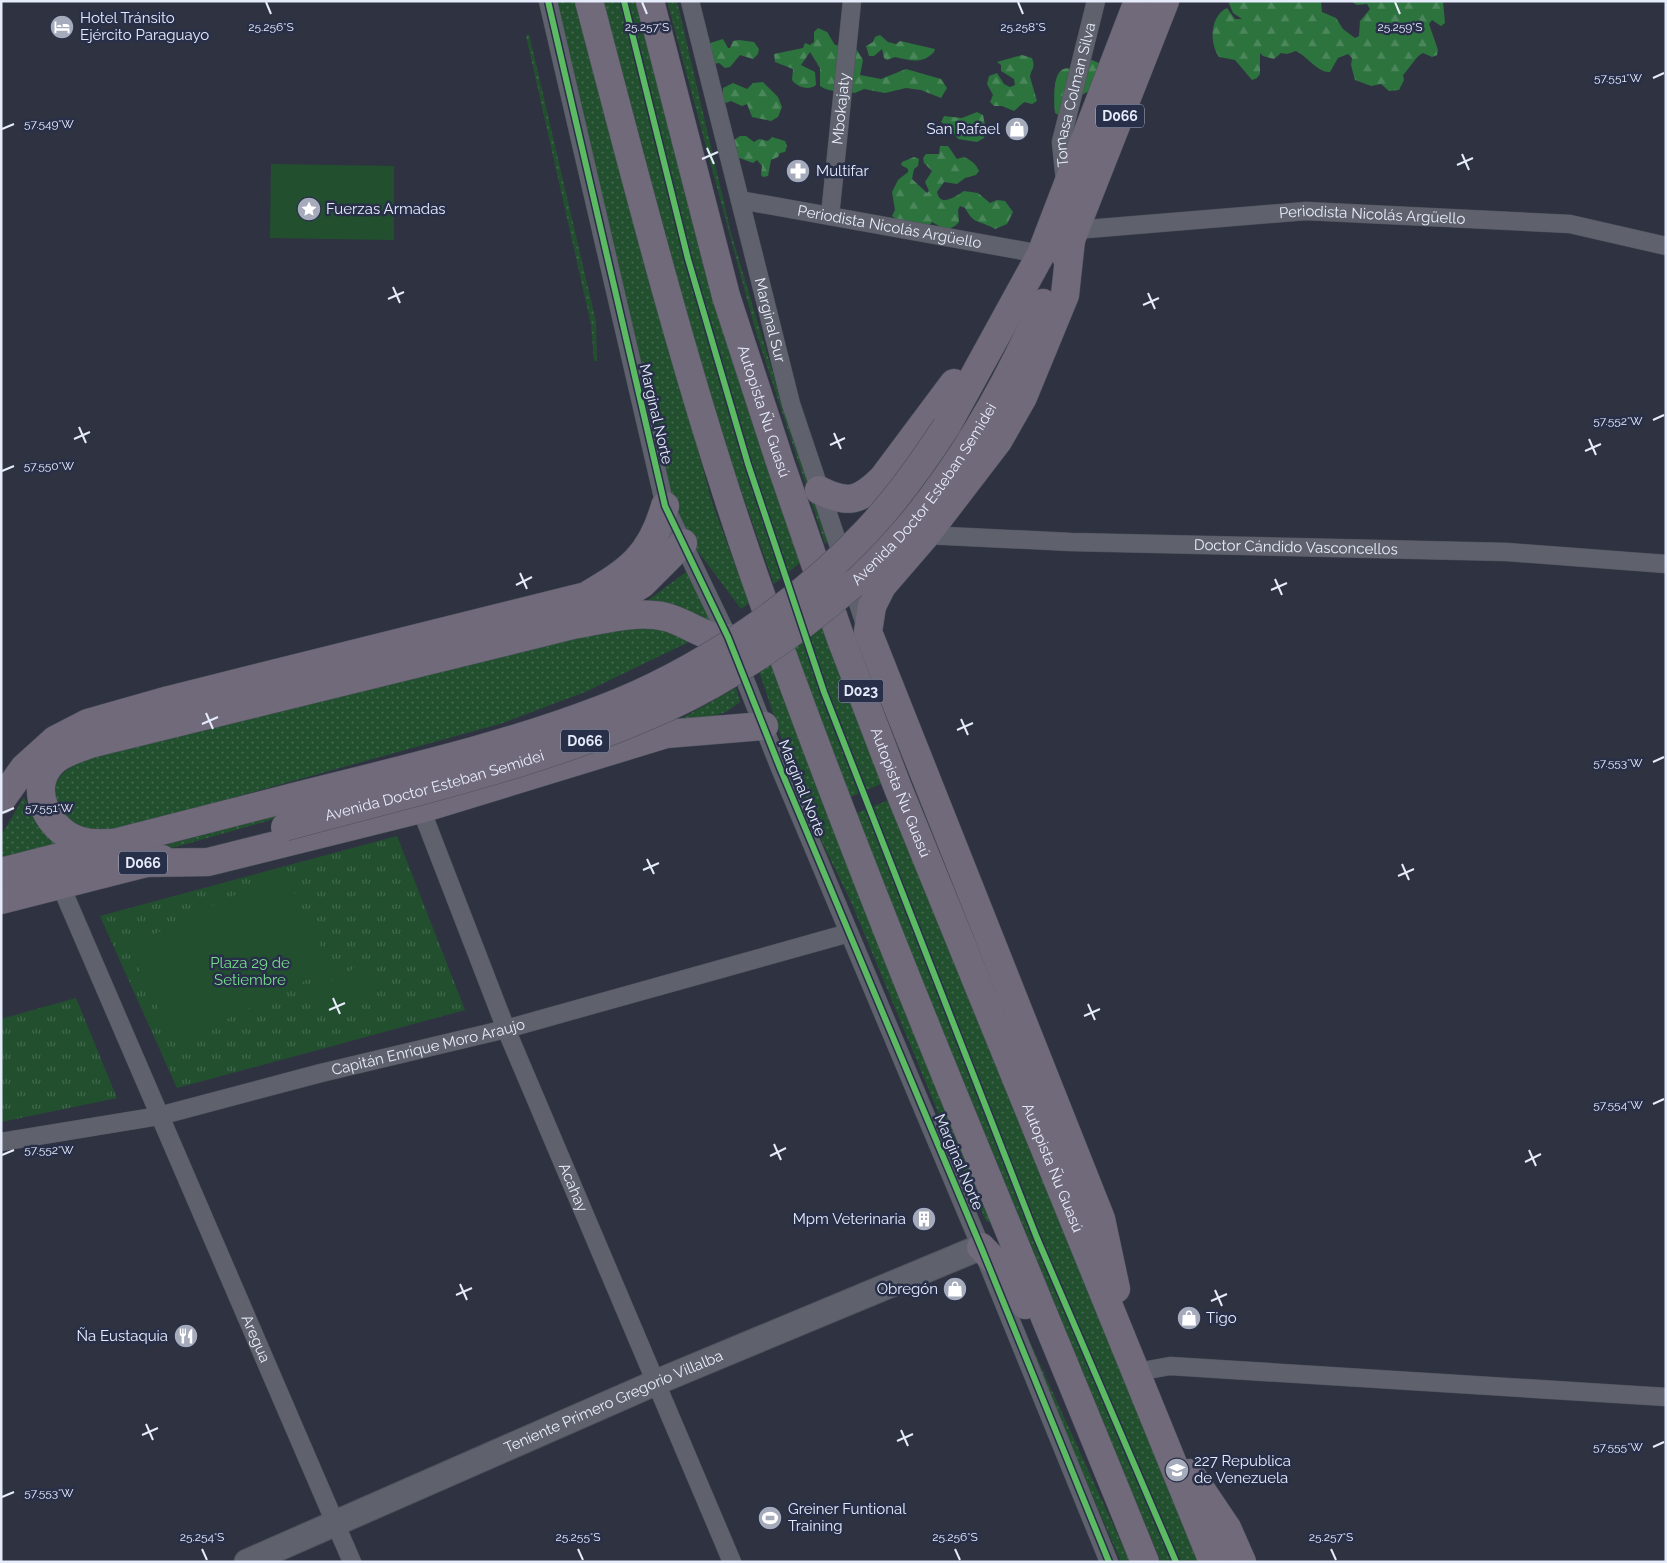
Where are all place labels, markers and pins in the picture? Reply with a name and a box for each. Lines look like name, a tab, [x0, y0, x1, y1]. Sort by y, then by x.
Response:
place label: Hotel Tránsito Ejército Paraguayo	[80, 9, 209, 44]
hotel icon: Hotel Tránsito Ejército Paraguayo	[49, 14, 75, 40]
shop icon: San Rafael	[1004, 116, 1030, 142]
place label: San Rafael	[926, 120, 1001, 138]
pharmacy icon: Multifar	[785, 158, 811, 184]
place label: Multifar	[816, 162, 870, 180]
place icon: Fuerzas Armadas	[296, 196, 322, 222]
place label: Fuerzas Armadas	[326, 200, 446, 218]
building icon: Mpm Veterinaria	[911, 1206, 937, 1232]
place label: Mpm Veterinaria	[793, 1210, 906, 1228]
shop icon: Obregón	[942, 1276, 968, 1302]
place label: Obregón	[877, 1280, 938, 1298]
shop icon: Tigo	[1176, 1305, 1202, 1331]
place label: Tigo	[1206, 1309, 1237, 1327]
restaurant icon: Ña Eustaquia	[173, 1323, 199, 1349]
place label: Ña Eustaquia	[77, 1327, 168, 1345]
place label: 227 Republica de Venezuela	[1194, 1452, 1291, 1487]
school or university icon: 227 Republica de Venezuela	[1164, 1457, 1190, 1483]
place label: Greiner Funtional Training	[788, 1500, 907, 1535]
sports icon: Greiner Funtional Training	[757, 1505, 783, 1531]

